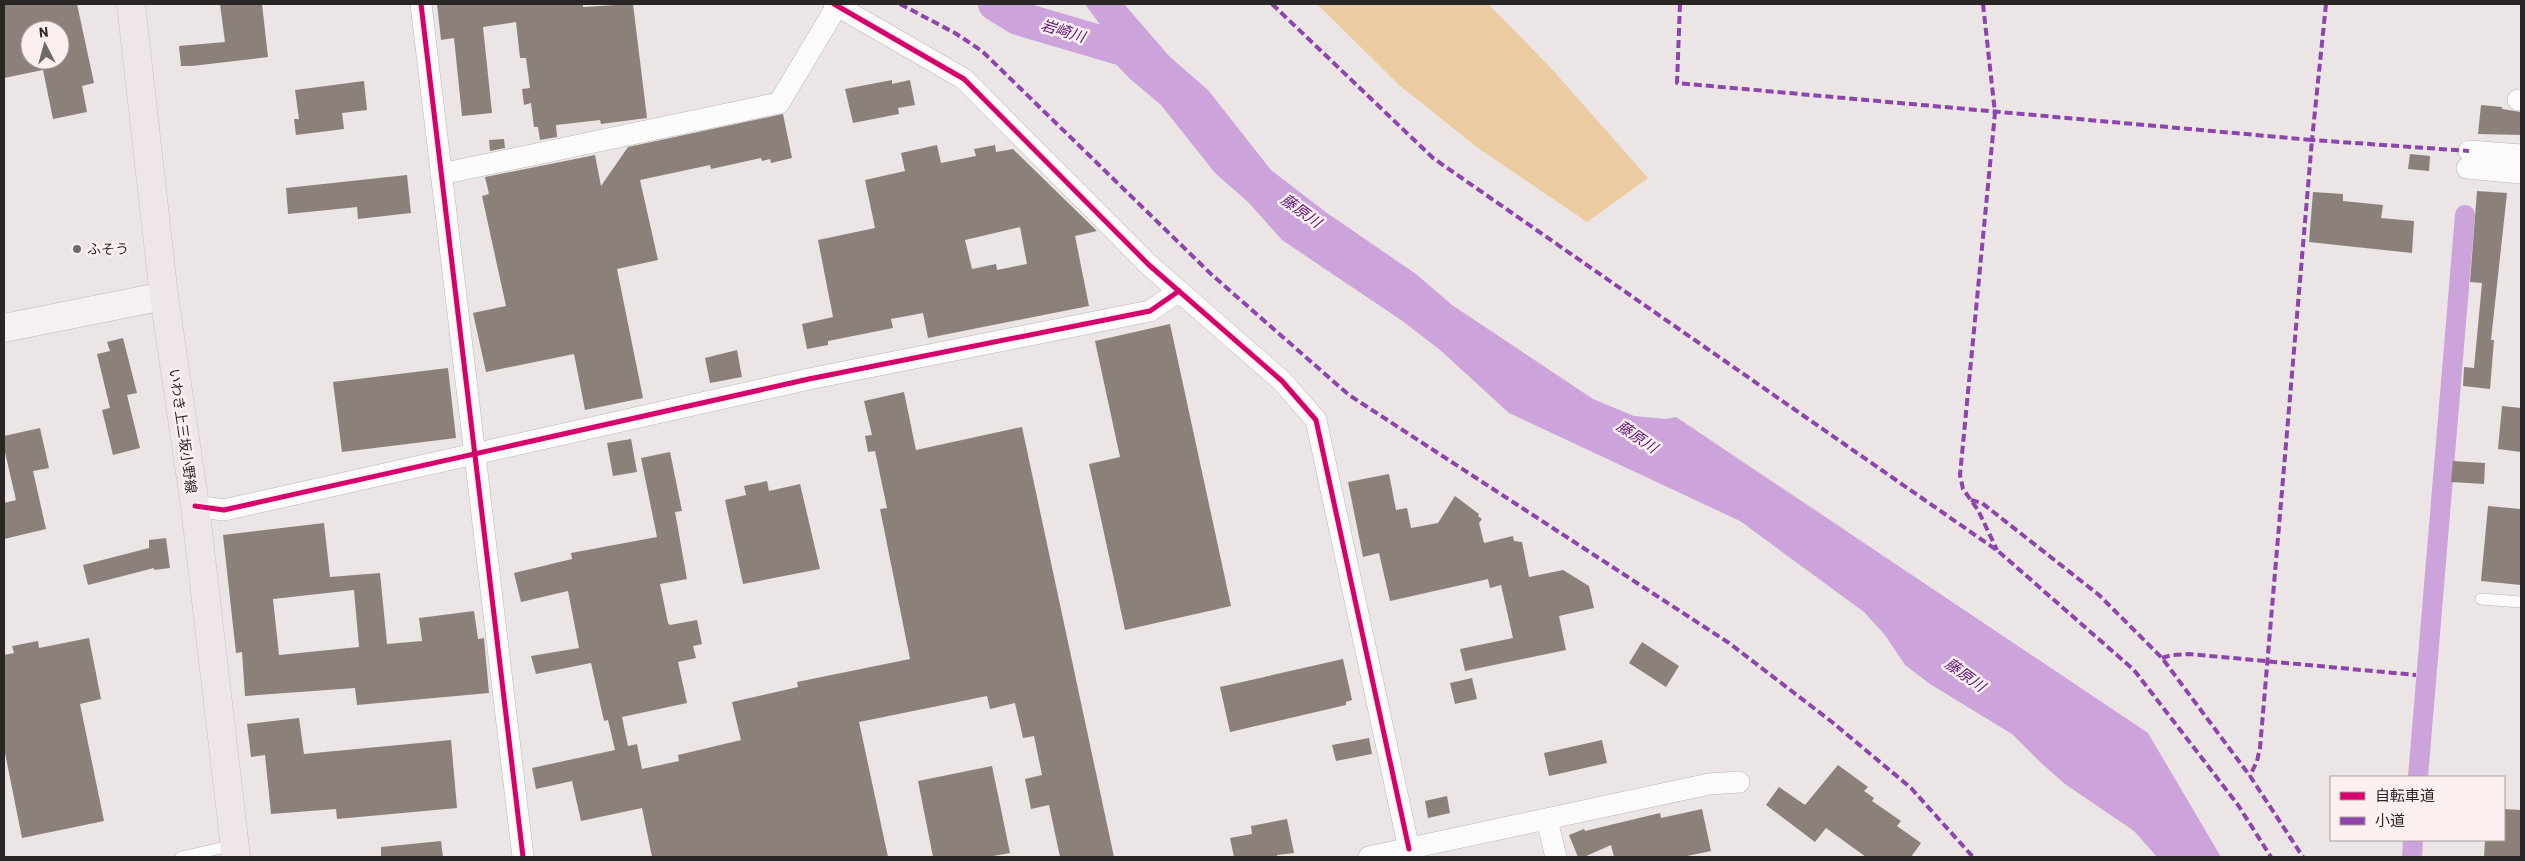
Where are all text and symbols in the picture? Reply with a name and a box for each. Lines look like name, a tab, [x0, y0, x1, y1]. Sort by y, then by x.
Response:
water label: 岩崎川	[1039, 15, 1089, 46]
north arrow	[20, 20, 70, 70]
text: N	[38, 23, 49, 41]
water label: 藤原川	[1278, 190, 1327, 232]
place label: ふそう	[87, 240, 129, 257]
marker: ふそう	[71, 243, 83, 255]
street label: いわき上三坂小野線	[166, 367, 201, 495]
water label: 藤原川	[1614, 416, 1663, 457]
water label: 藤原川	[1942, 654, 1991, 696]
legend	[2330, 776, 2505, 841]
text: 自転車道	[2375, 786, 2435, 804]
text: 小道	[2375, 811, 2405, 829]

